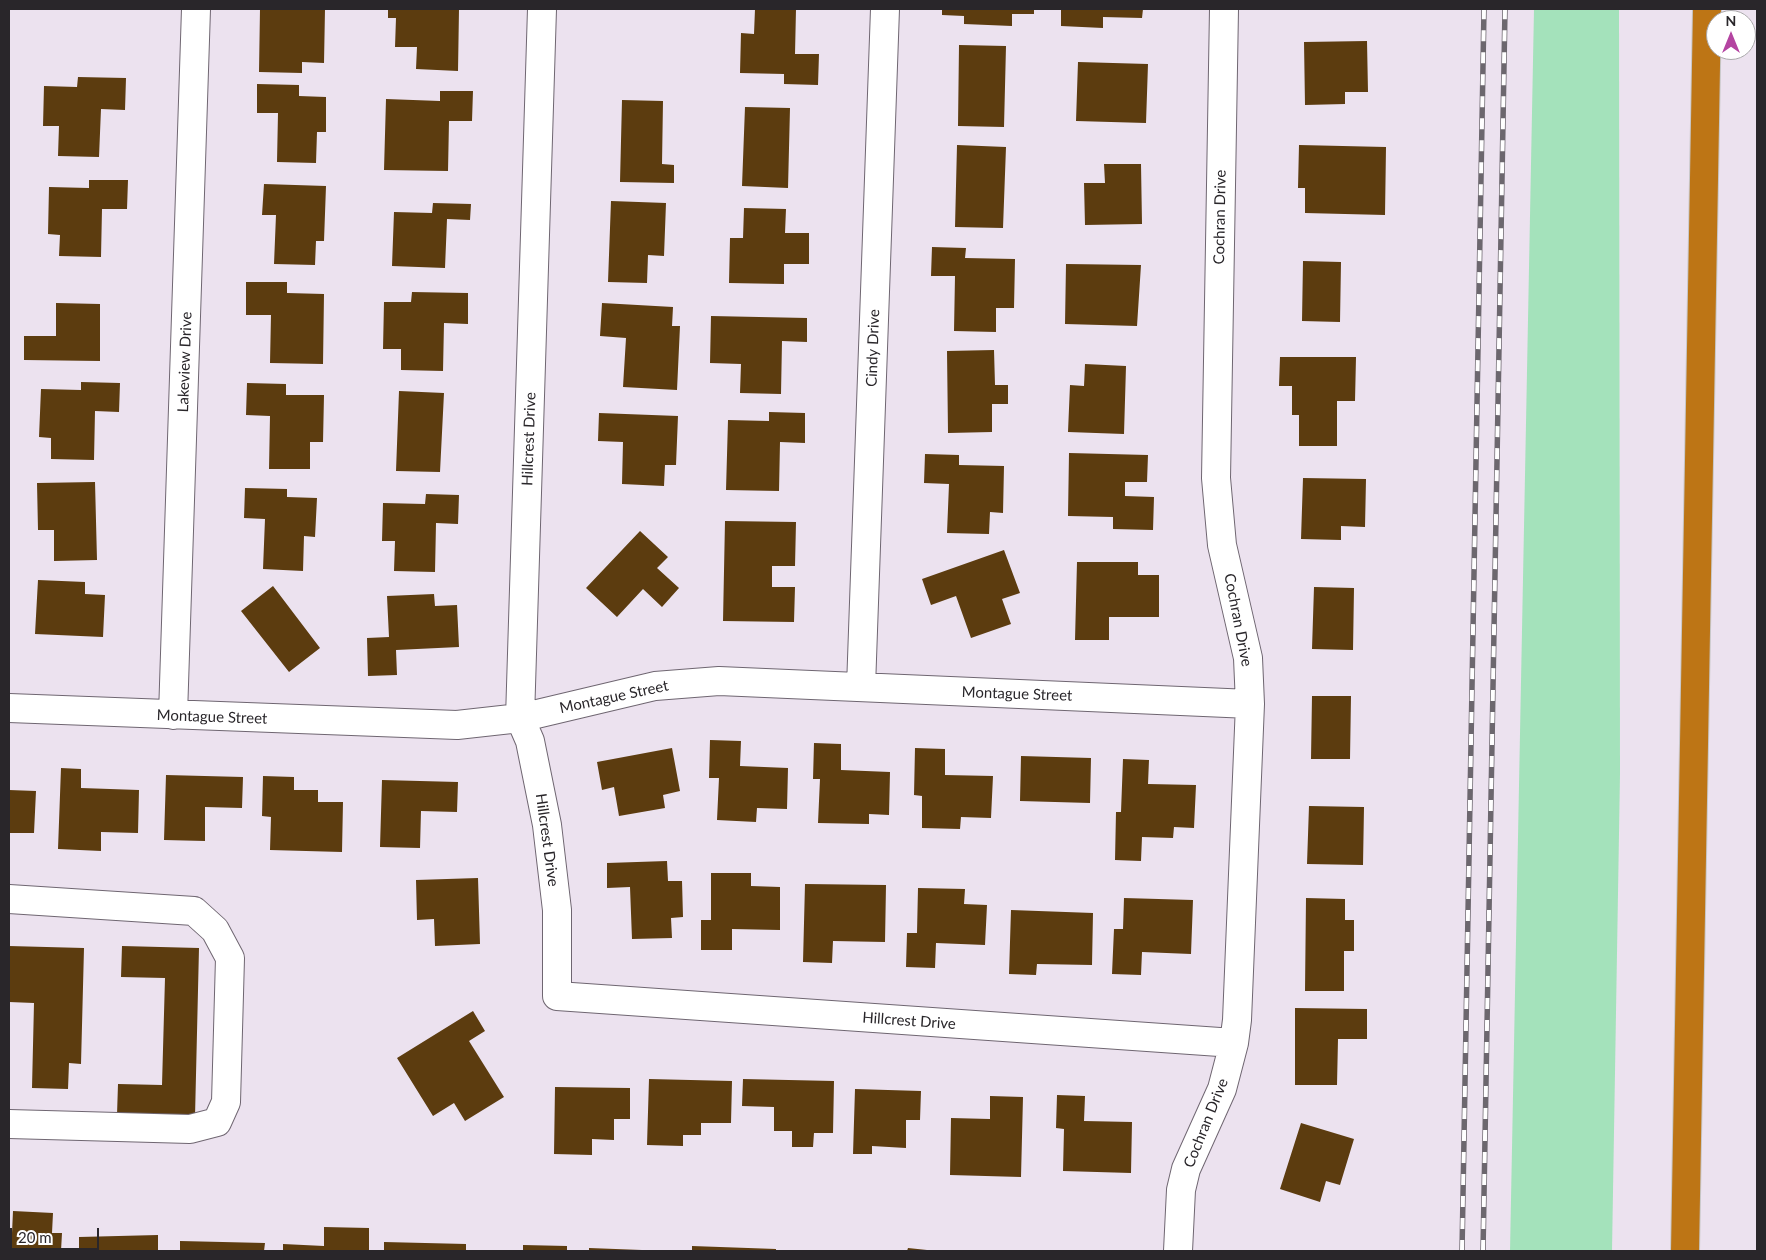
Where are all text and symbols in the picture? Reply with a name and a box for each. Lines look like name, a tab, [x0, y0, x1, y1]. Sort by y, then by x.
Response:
north arrow	[1706, 10, 1756, 60]
text: N	[1726, 12, 1736, 29]
street label: Cochran Drive	[1210, 170, 1230, 264]
street label: Cindy Drive	[863, 309, 883, 387]
street label: Lakeview Drive	[174, 311, 196, 413]
street label: Hillcrest Drive	[518, 392, 540, 486]
street label: Cochran Drive	[1220, 572, 1256, 668]
street label: Montague Street	[558, 677, 670, 717]
street label: Montague Street	[961, 683, 1073, 705]
street label: Montague Street	[156, 706, 268, 728]
street label: Hillcrest Drive	[532, 792, 562, 888]
street label: Hillcrest Drive	[862, 1009, 956, 1033]
street label: Cochran Drive	[1180, 1076, 1232, 1170]
scale bar	[12, 1218, 101, 1250]
text: 20 m	[18, 1228, 52, 1246]

